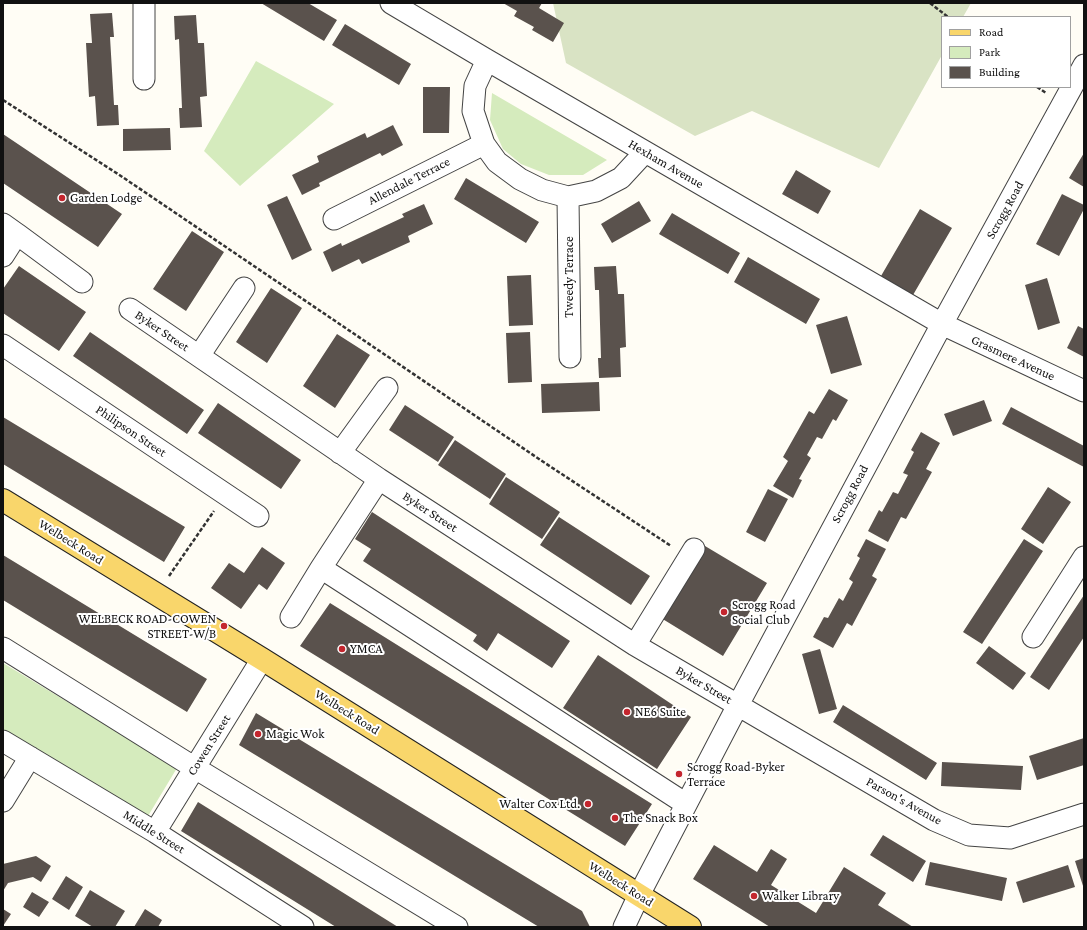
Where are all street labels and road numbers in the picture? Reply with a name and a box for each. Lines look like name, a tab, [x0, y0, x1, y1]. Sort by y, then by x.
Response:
street label: Hexham Avenue	[626, 136, 706, 192]
street label: Allendale Terrace	[366, 154, 452, 208]
street label: Scrogg Road	[983, 178, 1027, 242]
street label: Tweedy Terrace	[561, 236, 577, 318]
street label: Byker Street	[132, 307, 192, 355]
street label: Grasmere Avenue	[969, 332, 1057, 384]
street label: Philipson Street	[93, 402, 169, 460]
street label: Scrogg Road	[828, 462, 872, 526]
street label: Byker Street	[400, 488, 460, 536]
street label: Welbeck Road	[36, 516, 106, 568]
street label: Byker Street	[673, 663, 735, 707]
street label: Welbeck Road	[312, 686, 382, 738]
street label: Cowen Street	[184, 712, 234, 778]
street label: Parson's Avenue	[863, 774, 945, 828]
street label: Middle Street	[120, 807, 188, 857]
street label: Welbeck Road	[586, 858, 656, 910]

